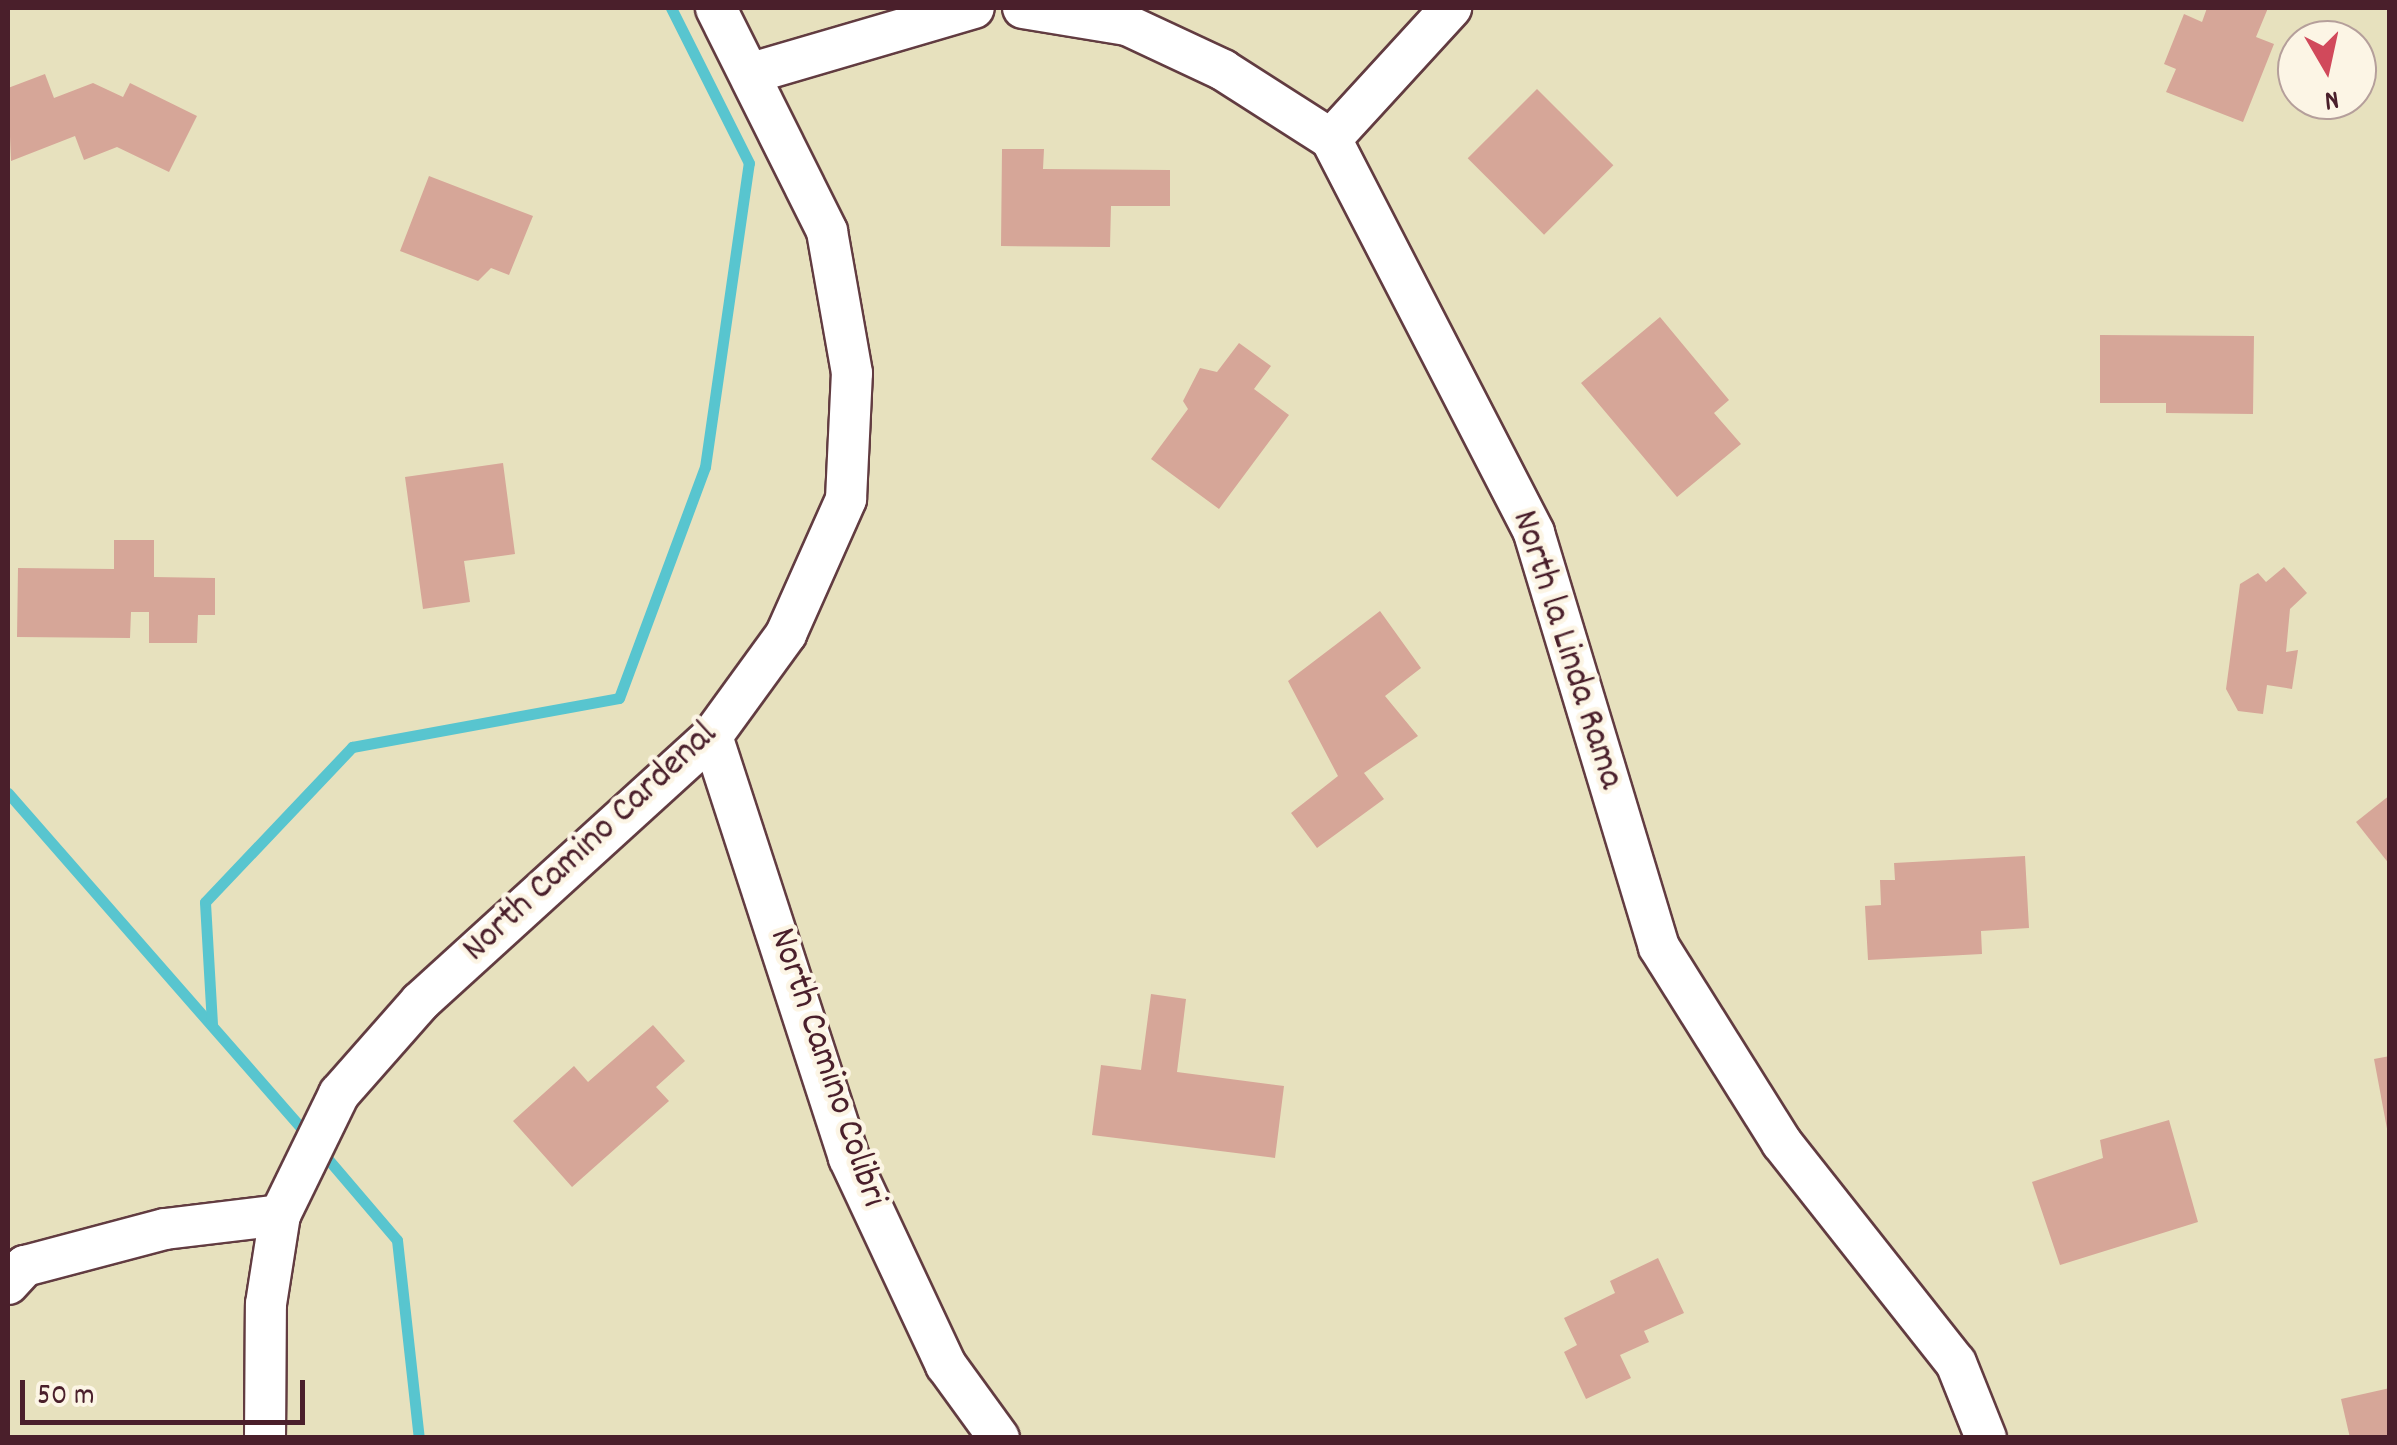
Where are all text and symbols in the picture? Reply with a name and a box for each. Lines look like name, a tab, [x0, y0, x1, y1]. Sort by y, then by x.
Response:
north arrow	[2277, 20, 2377, 120]
text: N	[2321, 77, 2341, 118]
street label: North la Linda Rama	[1499, 505, 1633, 795]
street label: North Camino Cardenal	[454, 713, 728, 973]
street label: North Camino Colibri	[757, 923, 895, 1213]
scale bar	[25, 1360, 310, 1422]
text: 50 m	[37, 1376, 95, 1419]

